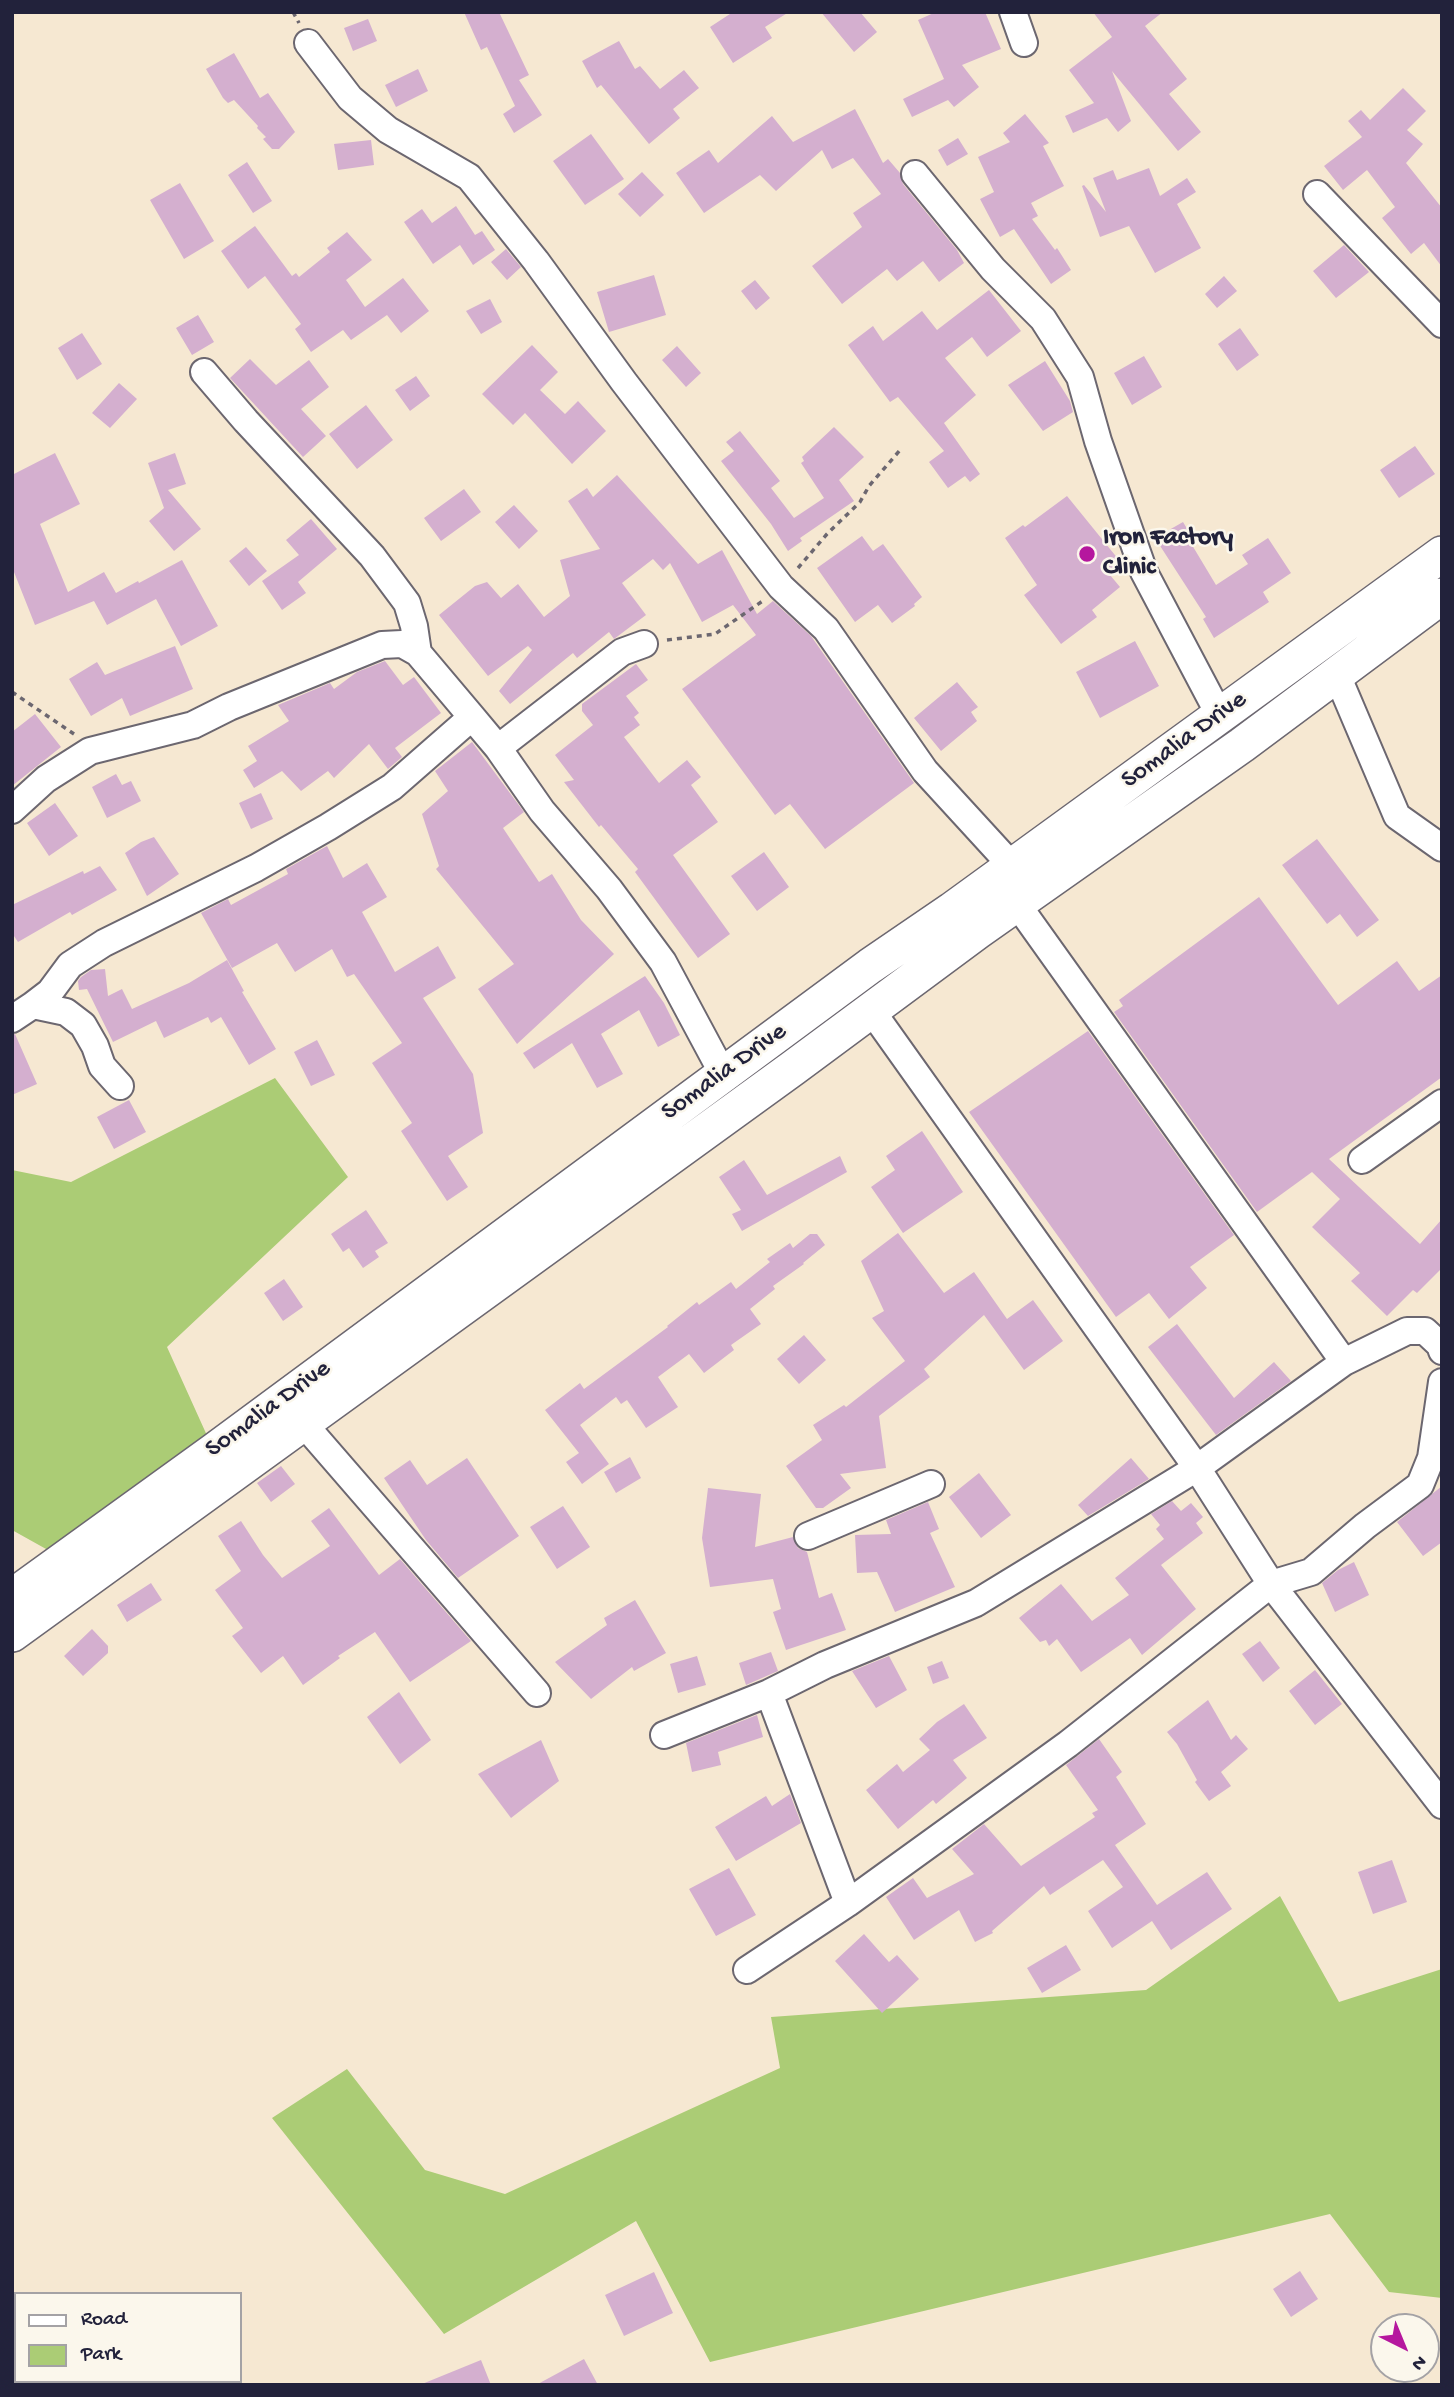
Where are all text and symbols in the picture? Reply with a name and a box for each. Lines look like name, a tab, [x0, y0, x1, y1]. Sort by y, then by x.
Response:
place label: Iron Factory Clinic	[1103, 523, 1233, 584]
marker: Iron Factory Clinic	[1077, 544, 1097, 564]
street label: Somalia Drive	[1116, 685, 1254, 797]
street label: Somalia Drive	[656, 1017, 794, 1129]
street label: Somalia Drive	[200, 1354, 338, 1466]
legend	[14, 2292, 242, 2383]
text: Road	[81, 2308, 127, 2333]
north arrow	[1370, 2313, 1440, 2383]
text: Park	[81, 2343, 121, 2368]
text: N	[1406, 2350, 1431, 2375]

